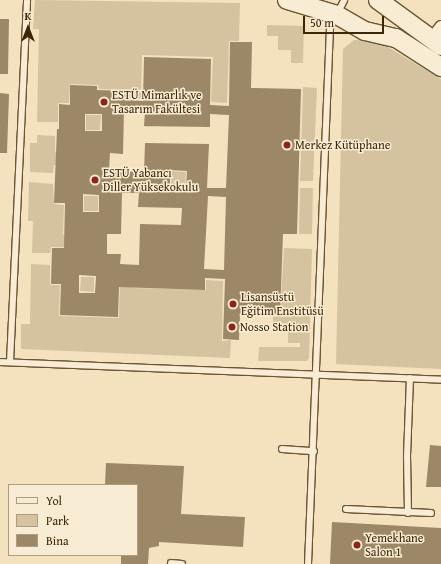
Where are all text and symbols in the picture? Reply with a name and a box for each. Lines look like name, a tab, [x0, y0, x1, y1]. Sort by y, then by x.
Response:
north arrow	[8, 8, 48, 48]
text: K	[25, 8, 31, 24]
scale bar	[305, 8, 386, 34]
text: 50 m	[310, 14, 334, 31]
place label: ESTÜ Mimarlık ve Tasarım Fakültesi	[112, 88, 202, 116]
marker: ESTÜ Mimarlık ve Tasarım Fakültesi	[99, 97, 109, 107]
place label: Merkez Kütüphane	[295, 138, 390, 152]
marker: Merkez Kütüphane	[282, 140, 292, 150]
place label: ESTÜ Yabancı Diller Yüksekokulu	[103, 166, 198, 194]
marker: ESTÜ Yabancı Diller Yüksekokulu	[90, 175, 100, 185]
place label: Lisansüstü Eğitim Enstitüsü	[241, 290, 324, 318]
marker: Lisansüstü Eğitim Enstitüsü	[228, 299, 238, 309]
place label: Nosso Station	[240, 320, 308, 334]
marker: Nosso Station	[227, 322, 237, 332]
legend	[8, 484, 138, 556]
text: Yol	[46, 492, 62, 509]
text: Park	[46, 512, 69, 529]
place label: Yemekhane Salon 1	[365, 531, 423, 559]
text: Bina	[46, 532, 69, 549]
marker: Yemekhane Salon 1	[352, 540, 362, 550]

